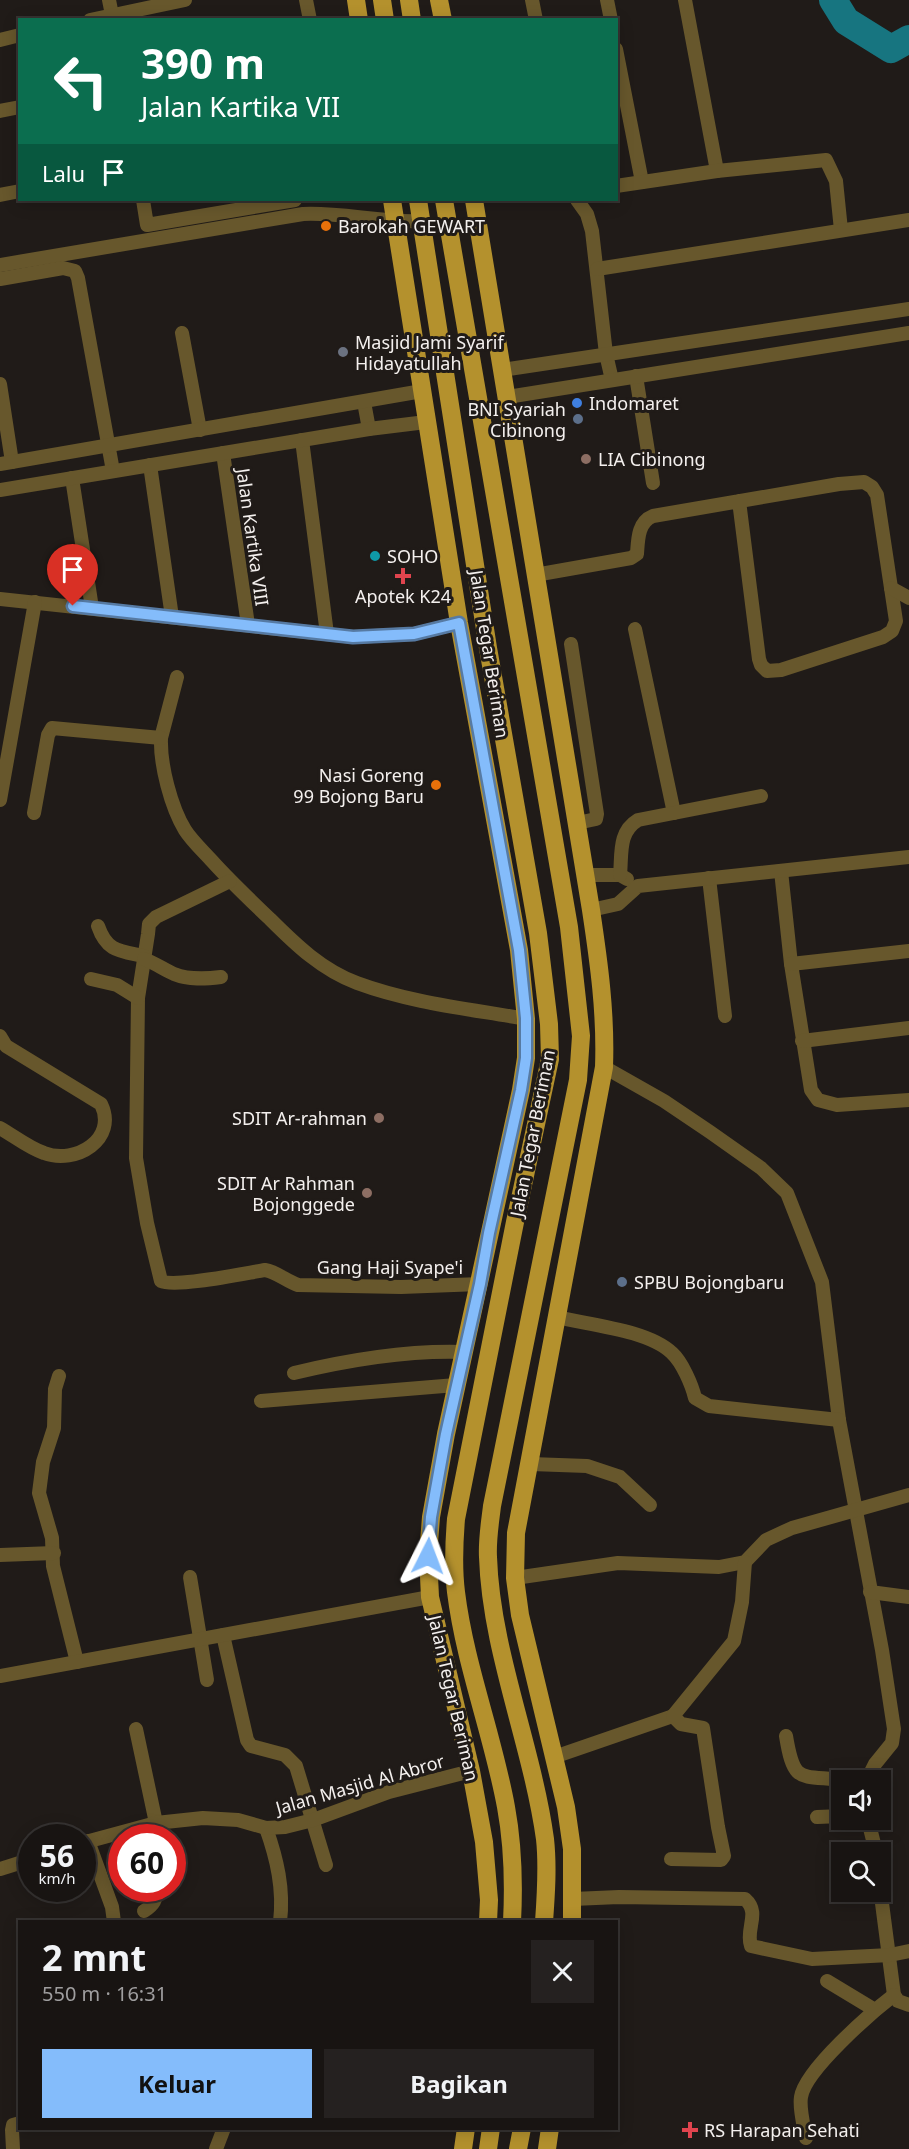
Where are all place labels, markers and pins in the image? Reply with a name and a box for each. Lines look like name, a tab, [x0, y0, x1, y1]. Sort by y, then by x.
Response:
place label: Barokah GEWART	[338, 214, 485, 238]
marker: Barokah GEWART	[319, 219, 333, 233]
place label: Masjid Jami Syarif Hidayatullah	[355, 330, 504, 375]
marker: Masjid Jami Syarif Hidayatullah	[336, 345, 350, 359]
place label: Indomaret	[589, 391, 679, 415]
marker: Indomaret	[570, 396, 584, 410]
place label: BNI Syariah Cibinong	[467, 397, 566, 442]
marker: BNI Syariah Cibinong	[571, 412, 585, 426]
place label: LIA Cibinong	[598, 447, 706, 471]
marker: LIA Cibinong	[579, 452, 593, 466]
pin	[47, 544, 98, 606]
place label: SOHO	[387, 544, 438, 568]
marker: SOHO	[368, 549, 382, 563]
marker: Apotek K24	[396, 569, 410, 583]
place label: Apotek K24	[355, 584, 451, 608]
place label: Nasi Goreng 99 Bojong Baru	[293, 763, 424, 808]
marker: Nasi Goreng 99 Bojong Baru	[429, 778, 443, 792]
place label: SDIT Ar-rahman	[232, 1106, 367, 1130]
marker: SDIT Ar-rahman	[372, 1111, 386, 1125]
place label: SDIT Ar Rahman Bojonggede	[217, 1171, 355, 1216]
marker: SDIT Ar Rahman Bojonggede	[360, 1186, 374, 1200]
place label: SPBU Bojongbaru	[634, 1270, 784, 1294]
marker: SPBU Bojongbaru	[615, 1275, 629, 1289]
place label: RS Harapan Sehati	[704, 2118, 860, 2142]
marker: RS Harapan Sehati	[681, 2121, 699, 2139]

